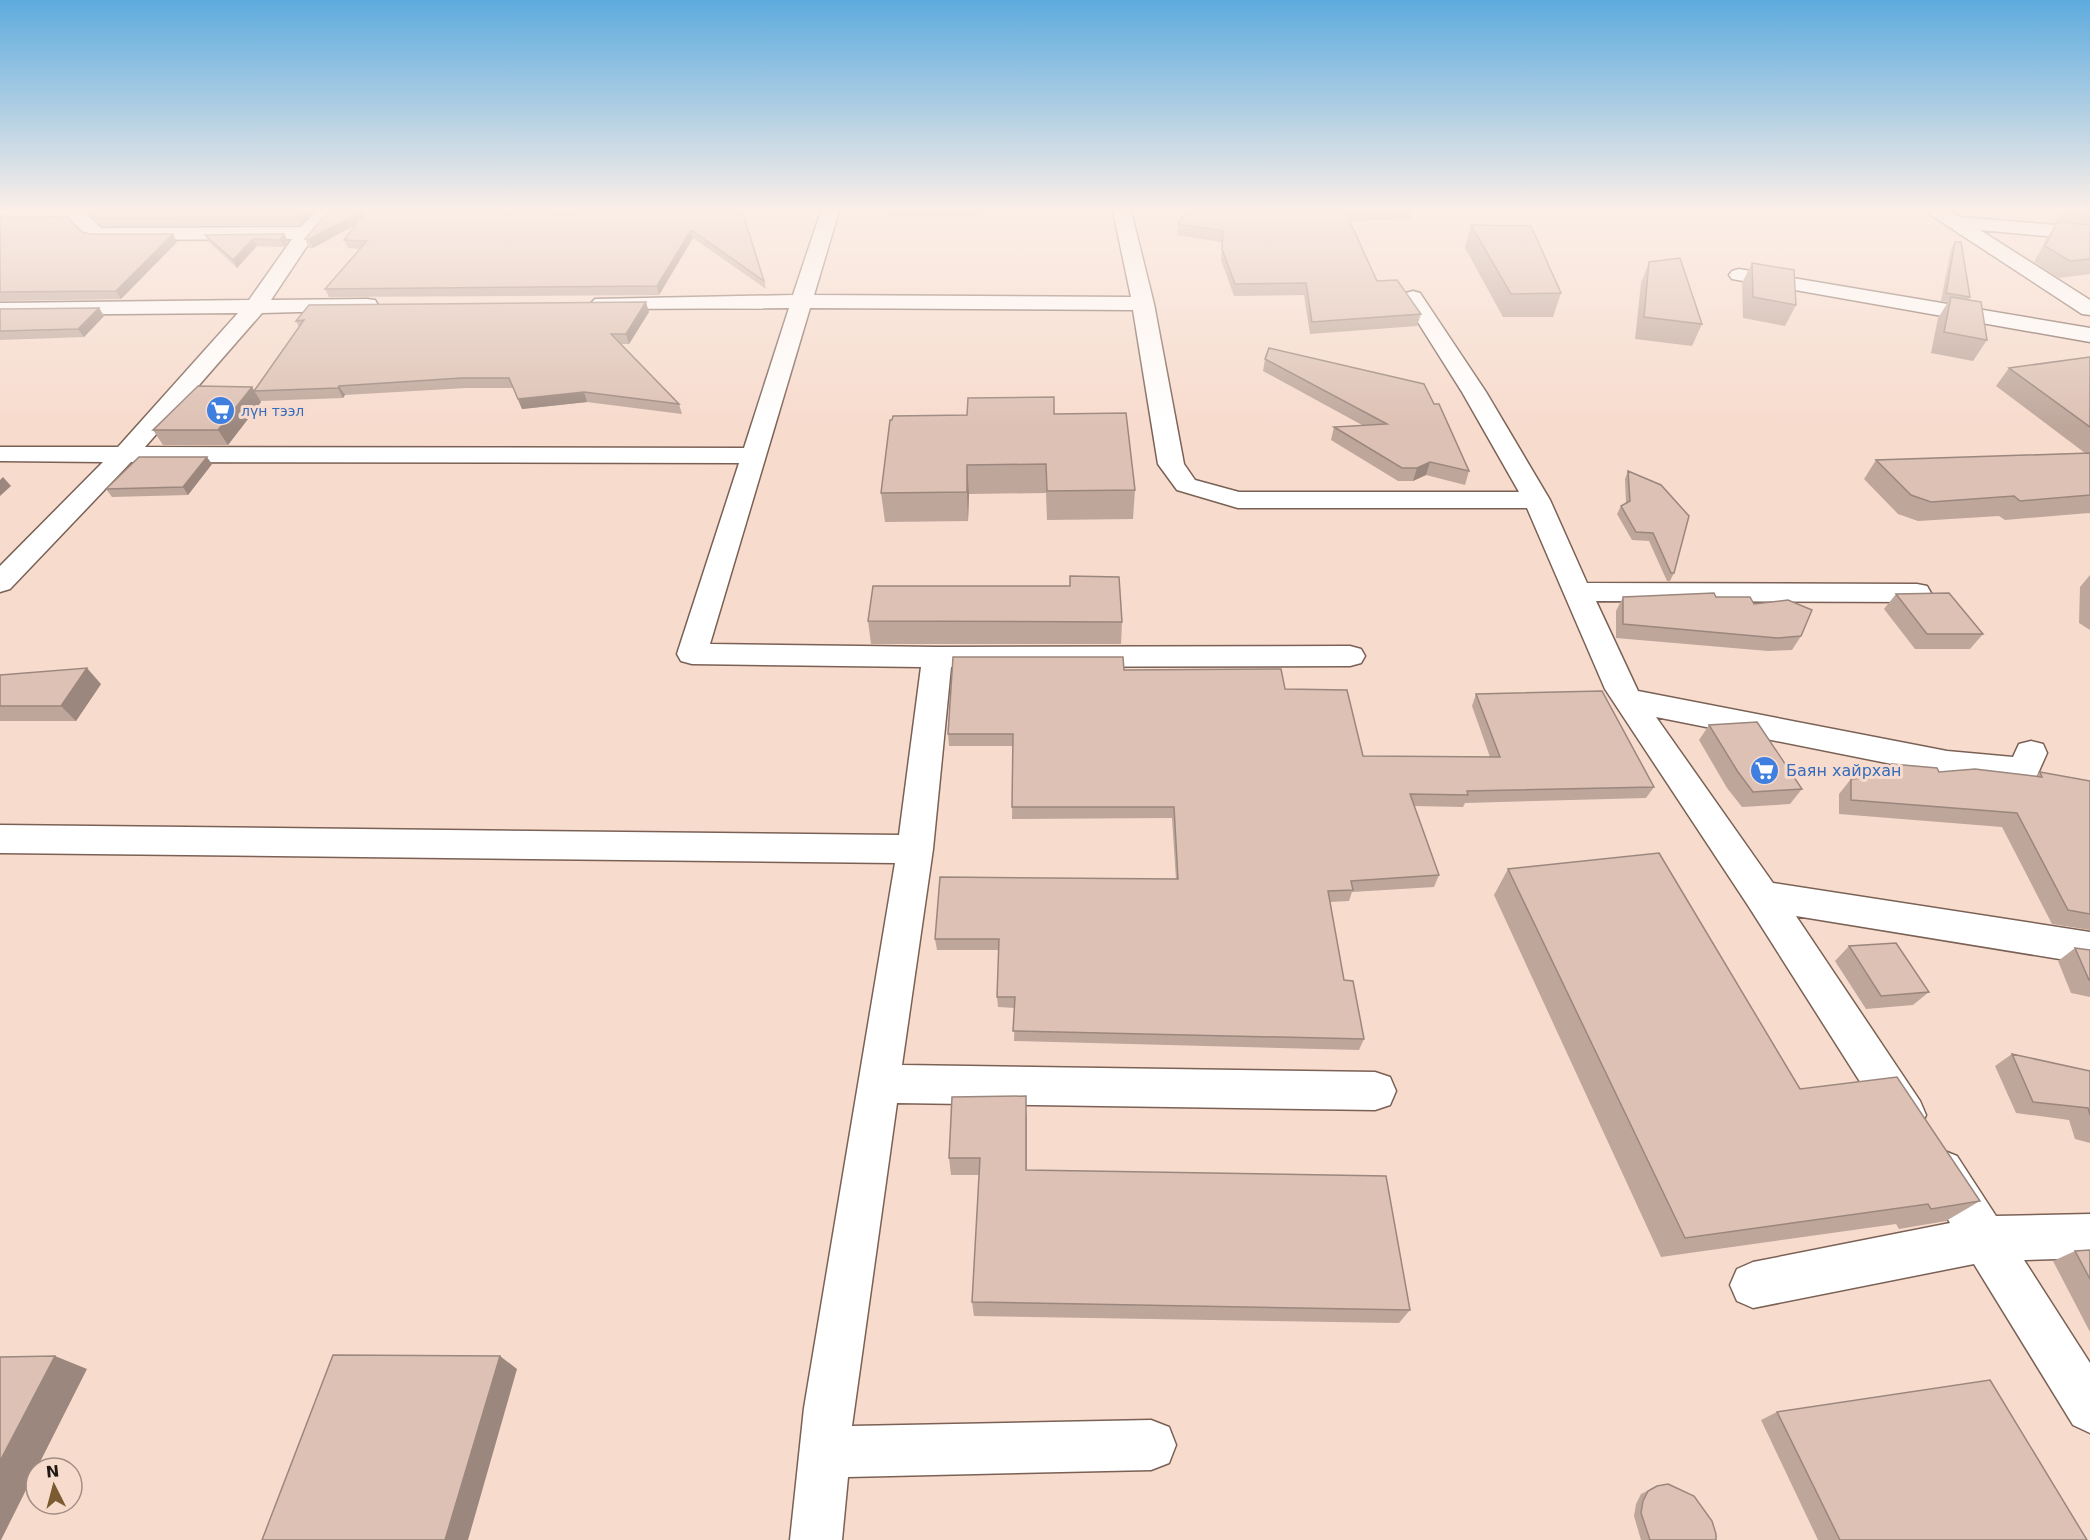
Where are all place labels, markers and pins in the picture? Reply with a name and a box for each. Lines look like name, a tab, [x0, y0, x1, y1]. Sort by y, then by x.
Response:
supermarket icon: лүн тээл	[204, 395, 236, 427]
place label: лүн тээл	[241, 403, 304, 419]
supermarket icon: Баян хайрхан	[1749, 754, 1781, 786]
place label: Баян хайрхан	[1786, 761, 1902, 780]

